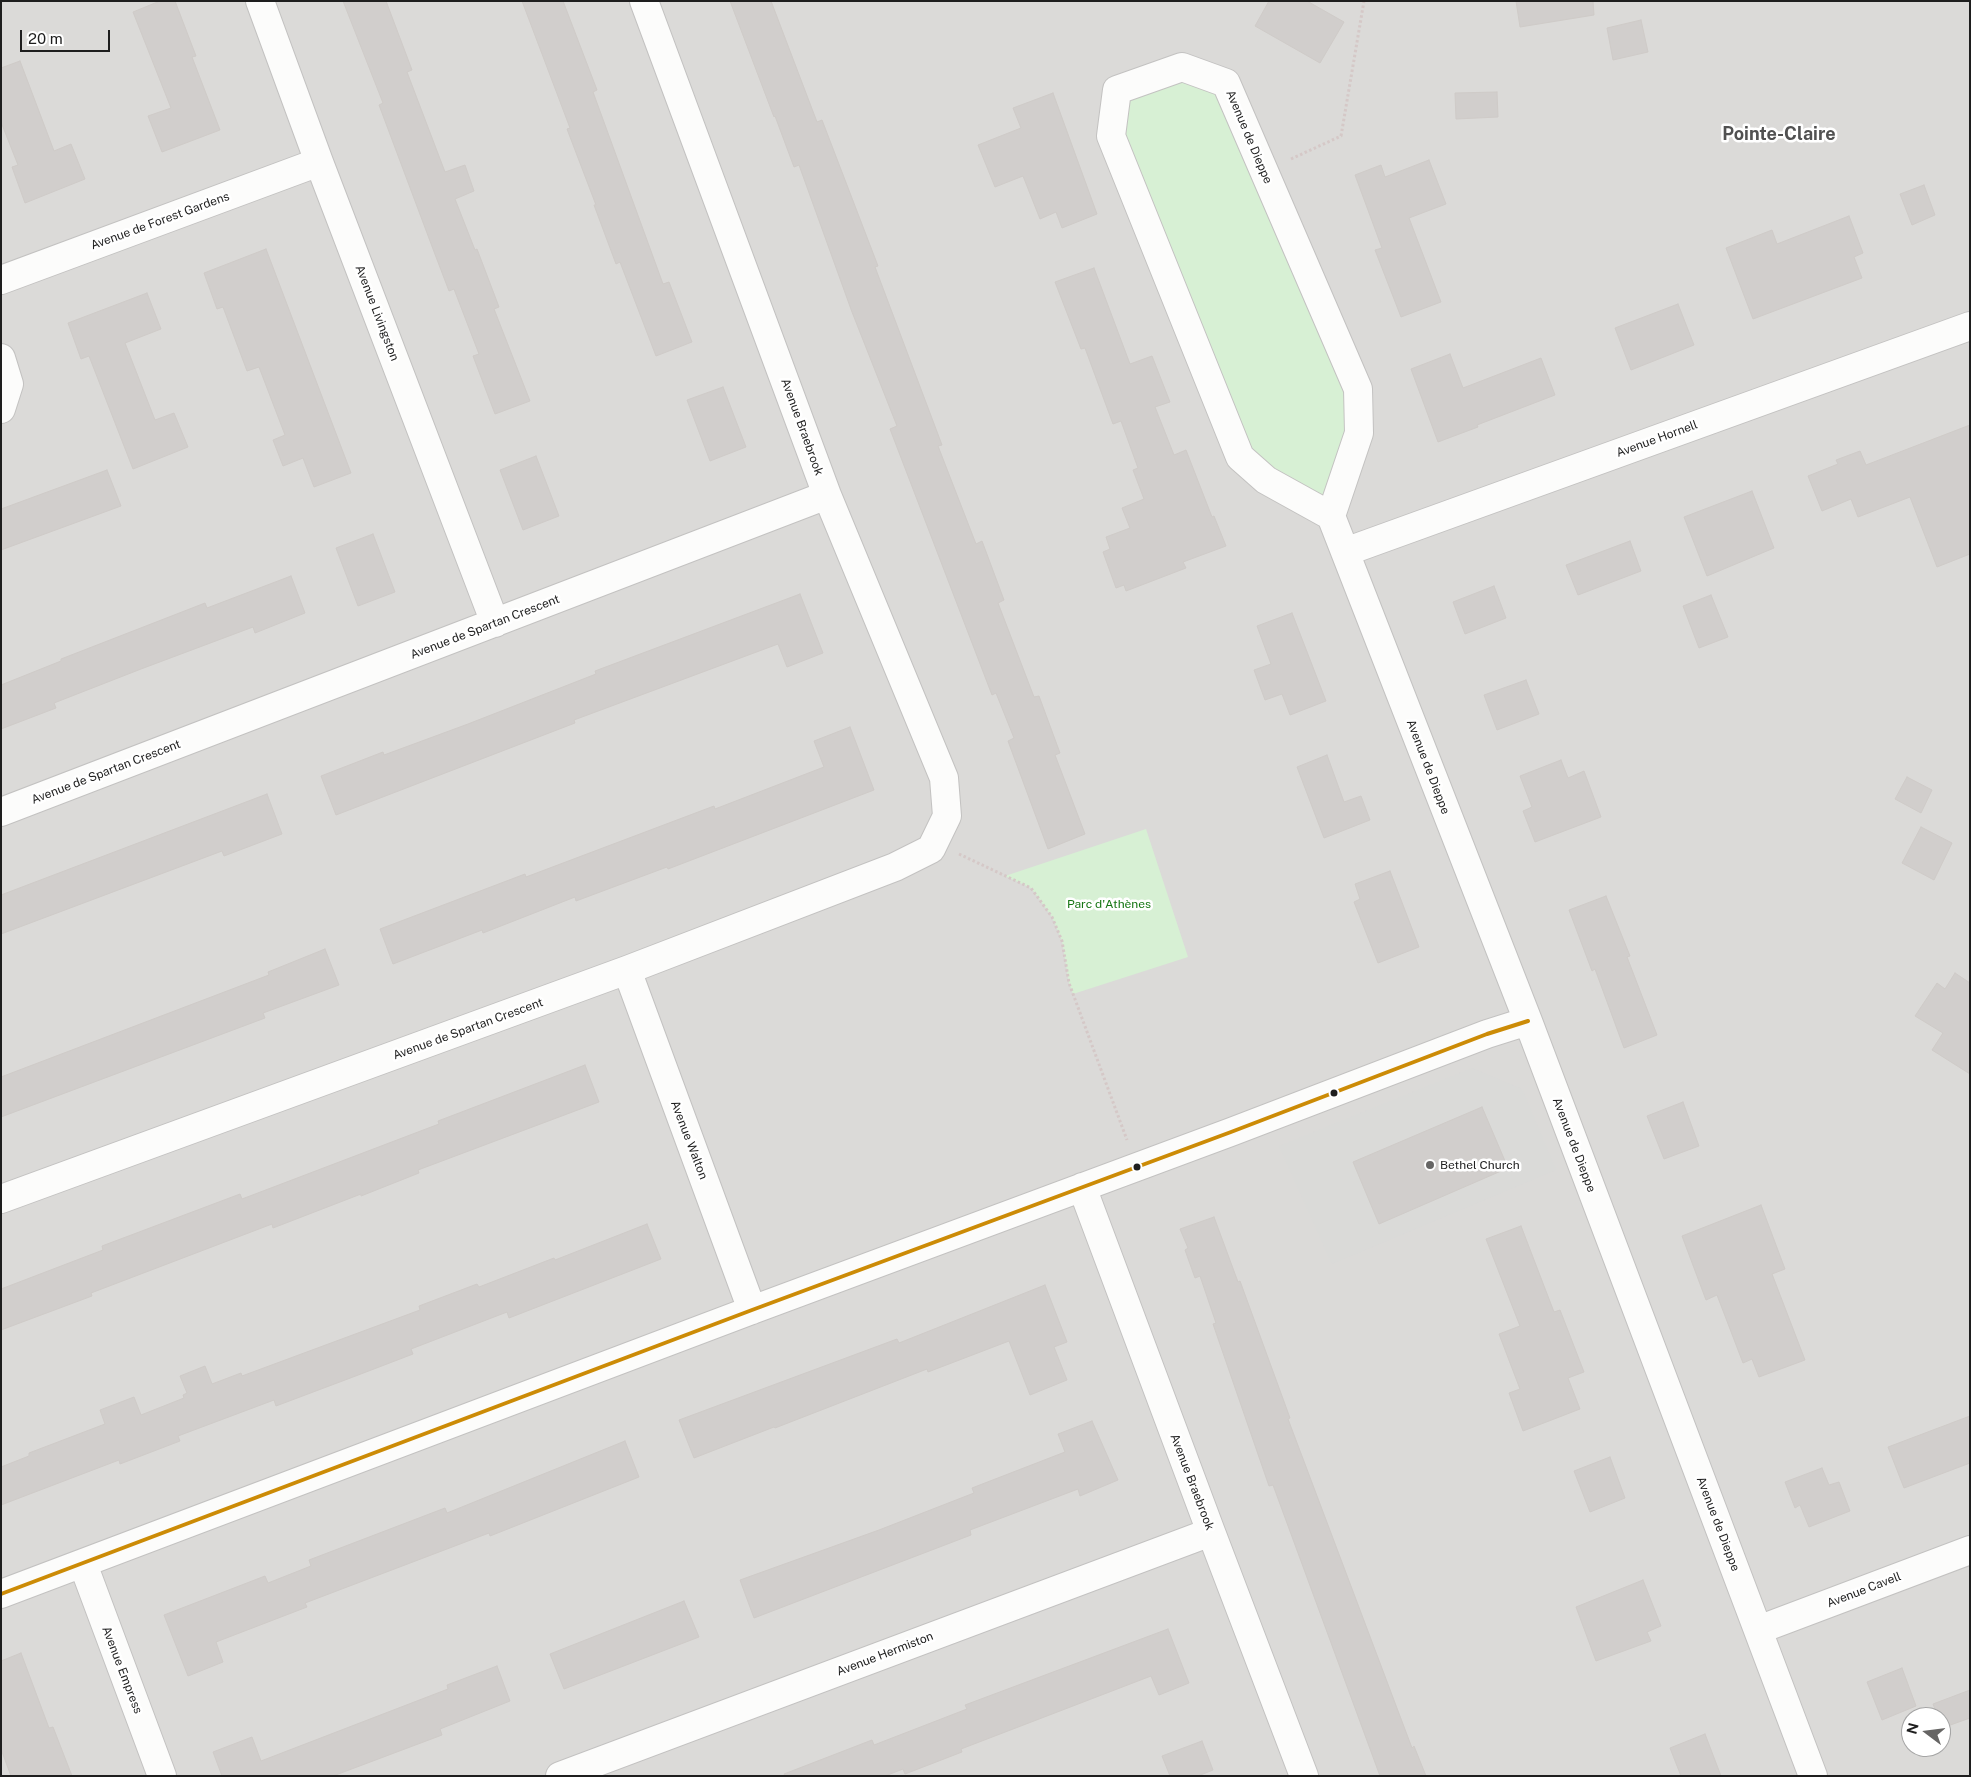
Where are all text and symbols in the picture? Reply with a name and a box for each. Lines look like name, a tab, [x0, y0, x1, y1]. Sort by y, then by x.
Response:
scale bar	[22, 20, 112, 52]
text: 20 m	[28, 30, 63, 47]
street label: Avenue de Dieppe	[1223, 88, 1275, 186]
district label: Pointe-Claire	[1722, 123, 1836, 145]
street label: Avenue de Forest Gardens	[89, 189, 231, 253]
street label: Avenue Livingston	[352, 263, 402, 363]
street label: Avenue Braebrook	[778, 377, 826, 477]
street label: Avenue Hornell	[1614, 418, 1700, 460]
street label: Avenue de Spartan Crescent	[408, 592, 562, 662]
street label: Avenue de Dieppe	[1403, 718, 1453, 816]
street label: Avenue de Spartan Crescent	[29, 737, 183, 807]
park label: Parc d'Athènes	[1067, 897, 1151, 911]
street label: Avenue de Spartan Crescent	[391, 995, 545, 1063]
unlabelled marker	[1329, 1088, 1339, 1098]
street label: Avenue de Dieppe	[1549, 1096, 1599, 1194]
street label: Avenue Walton	[667, 1099, 711, 1181]
place label: Bethel Church	[1440, 1158, 1520, 1172]
marker: Bethel Church	[1424, 1159, 1436, 1171]
unlabelled marker	[1132, 1162, 1142, 1172]
street label: Avenue Braebrook	[1167, 1432, 1217, 1532]
street label: Avenue de Dieppe	[1693, 1475, 1743, 1573]
street label: Avenue Cavell	[1825, 1569, 1903, 1611]
street label: Avenue Empress	[99, 1624, 145, 1716]
street label: Avenue Hermiston	[835, 1629, 935, 1679]
north arrow	[1901, 1707, 1951, 1757]
text: N	[1903, 1721, 1922, 1736]

